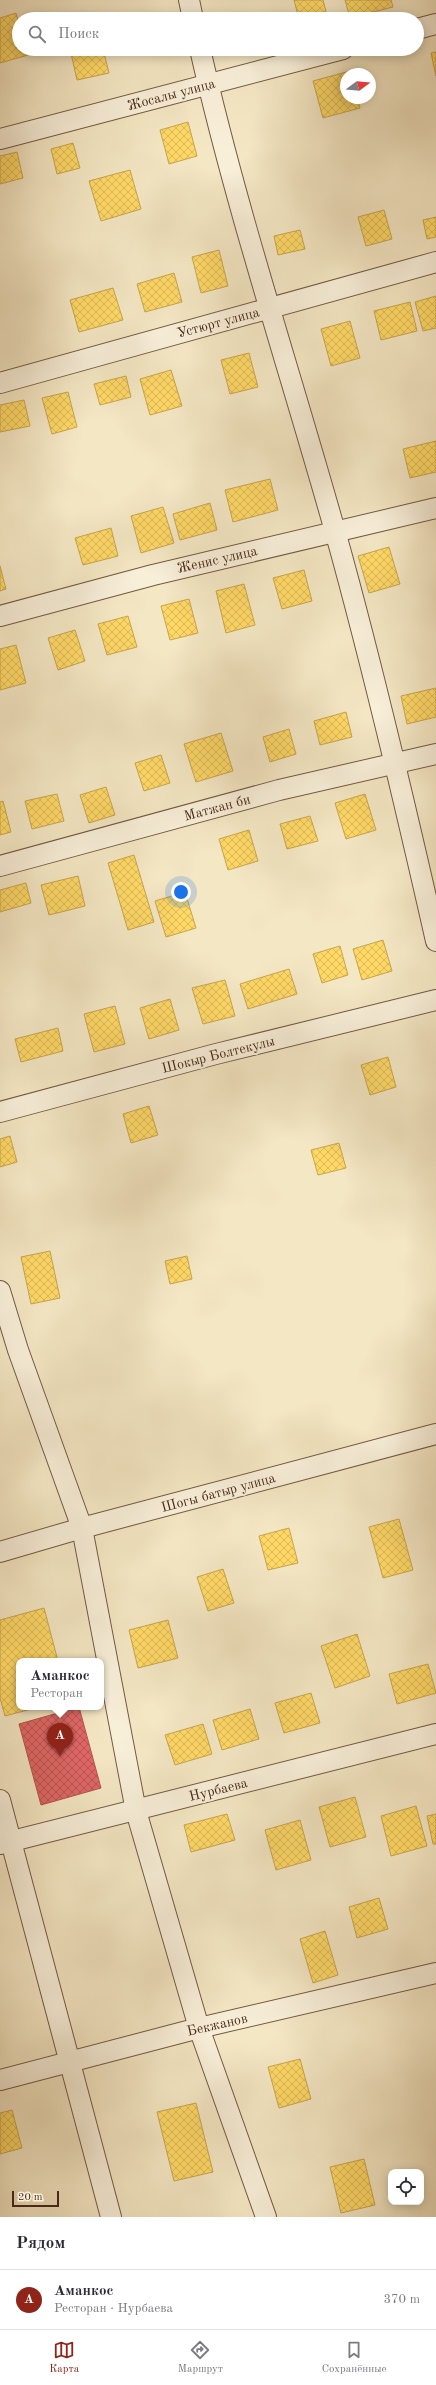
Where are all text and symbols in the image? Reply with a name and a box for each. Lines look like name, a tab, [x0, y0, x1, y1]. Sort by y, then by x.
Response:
search box	[12, 12, 424, 56]
icon: search	[26, 23, 48, 45]
text: Поиск	[58, 27, 99, 42]
north arrow	[340, 68, 376, 104]
street label: Жосалы улица	[126, 77, 217, 113]
street label: Устюрт улица	[176, 305, 261, 341]
street label: Женис улица	[176, 544, 259, 576]
street label: Матжан би	[182, 792, 252, 824]
your location	[171, 882, 191, 902]
street label: Шокыр Болтекулы	[160, 1034, 276, 1076]
street label: Шогы батыр улица	[160, 1471, 277, 1515]
popup	[16, 1658, 104, 1710]
text: Аманкос	[30, 1669, 90, 1684]
text: Ресторан	[30, 1687, 83, 1700]
pin: A	[47, 1723, 73, 1756]
street label: Нурбаева	[188, 1776, 249, 1804]
street label: Бекжанов	[186, 2011, 249, 2039]
map controls	[388, 2169, 424, 2205]
button: locate	[388, 2169, 424, 2205]
scale bar	[12, 2189, 59, 2208]
text: 20 m	[18, 2192, 43, 2203]
text: Рядом	[16, 2235, 65, 2252]
text: Аманкос	[54, 2284, 114, 2299]
text: A	[24, 2293, 34, 2306]
text: 370 m	[383, 2293, 420, 2306]
text: Ресторан · Нурбаева	[54, 2302, 173, 2315]
tab: Карта	[49, 2339, 79, 2377]
tab: Маршрут	[178, 2339, 223, 2377]
tab: Сохранённые	[322, 2339, 387, 2377]

